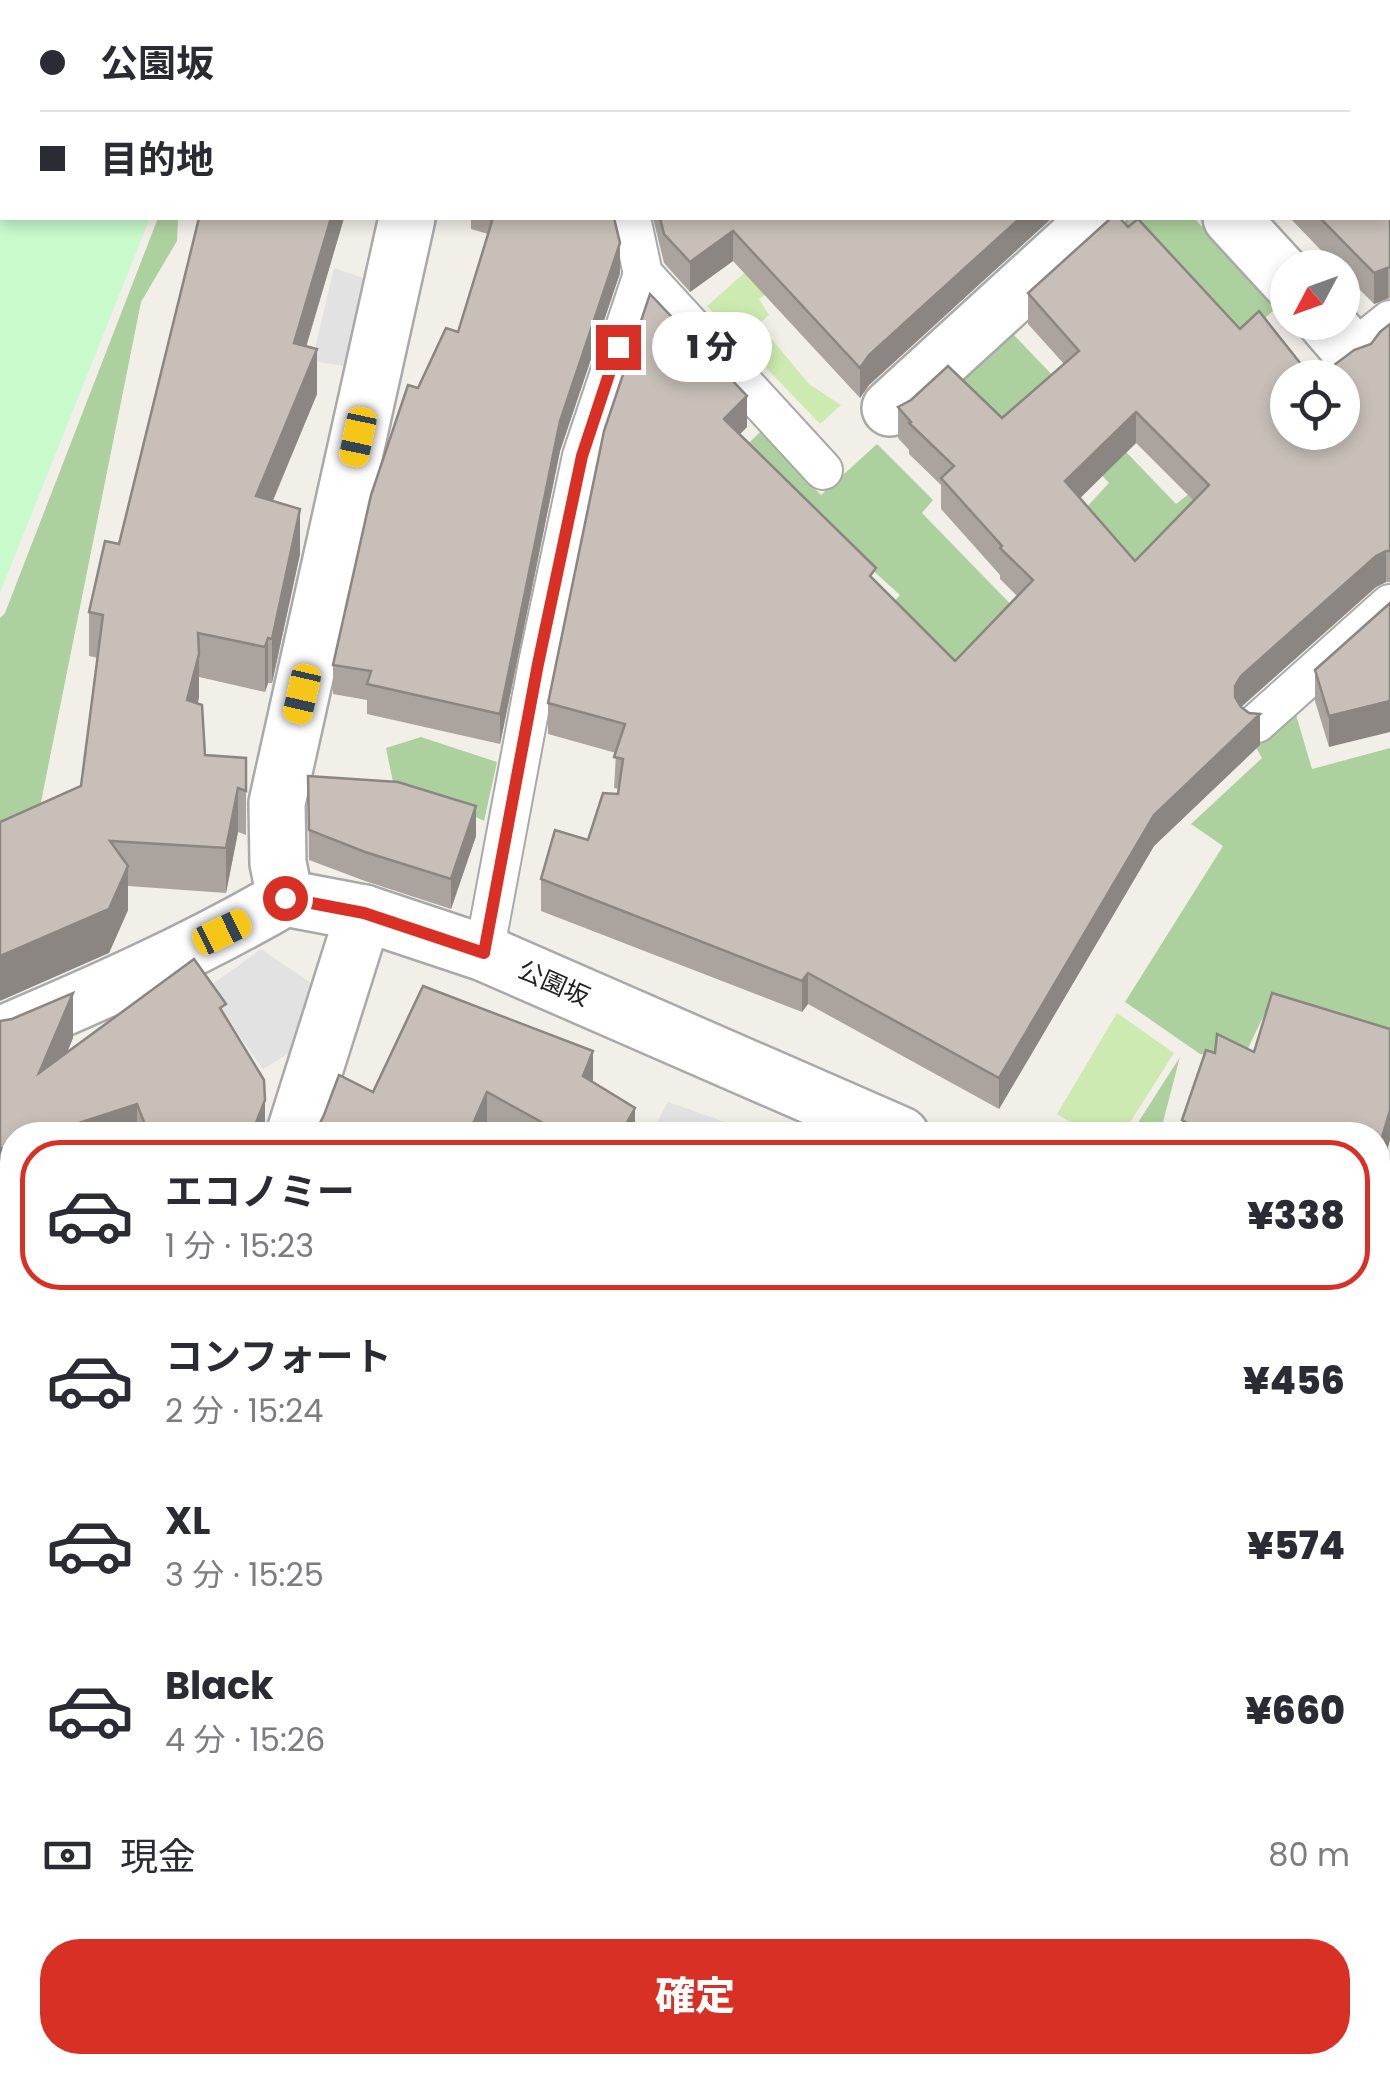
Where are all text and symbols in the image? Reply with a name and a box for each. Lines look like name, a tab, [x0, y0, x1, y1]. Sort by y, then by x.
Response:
text: 公園坂	[100, 37, 214, 90]
text: 目的地	[100, 133, 214, 186]
north arrow	[1270, 250, 1360, 340]
map controls	[1270, 250, 1360, 450]
callout: 1 分	[653, 312, 773, 382]
text: 1 分	[687, 324, 737, 369]
route end	[596, 325, 641, 370]
button: locate	[1270, 360, 1360, 450]
car	[337, 405, 379, 469]
car	[281, 661, 323, 727]
route start	[263, 876, 308, 921]
car	[188, 905, 256, 959]
street label: 公園坂	[512, 952, 595, 1015]
text: エコノミー	[165, 1165, 355, 1218]
icon: car	[45, 1170, 135, 1260]
text: ¥338	[1247, 1189, 1345, 1242]
text: 1 分 · 15:23	[165, 1223, 314, 1268]
text: コンフォート	[165, 1330, 392, 1383]
icon: car	[45, 1335, 135, 1425]
text: ¥456	[1243, 1354, 1345, 1407]
text: 2 分 · 15:24	[165, 1388, 324, 1433]
text: XL	[165, 1494, 210, 1547]
icon: car	[45, 1500, 135, 1590]
text: ¥574	[1247, 1519, 1345, 1572]
text: 3 分 · 15:25	[165, 1552, 324, 1597]
text: Black	[165, 1659, 274, 1712]
icon: car	[45, 1665, 135, 1755]
text: ¥660	[1245, 1684, 1345, 1737]
text: 4 分 · 15:26	[165, 1717, 325, 1762]
icon: cash	[40, 1828, 95, 1883]
text: 現金	[120, 1830, 196, 1883]
text: 80 m	[1268, 1832, 1350, 1877]
button: 確定	[40, 1939, 1350, 2054]

